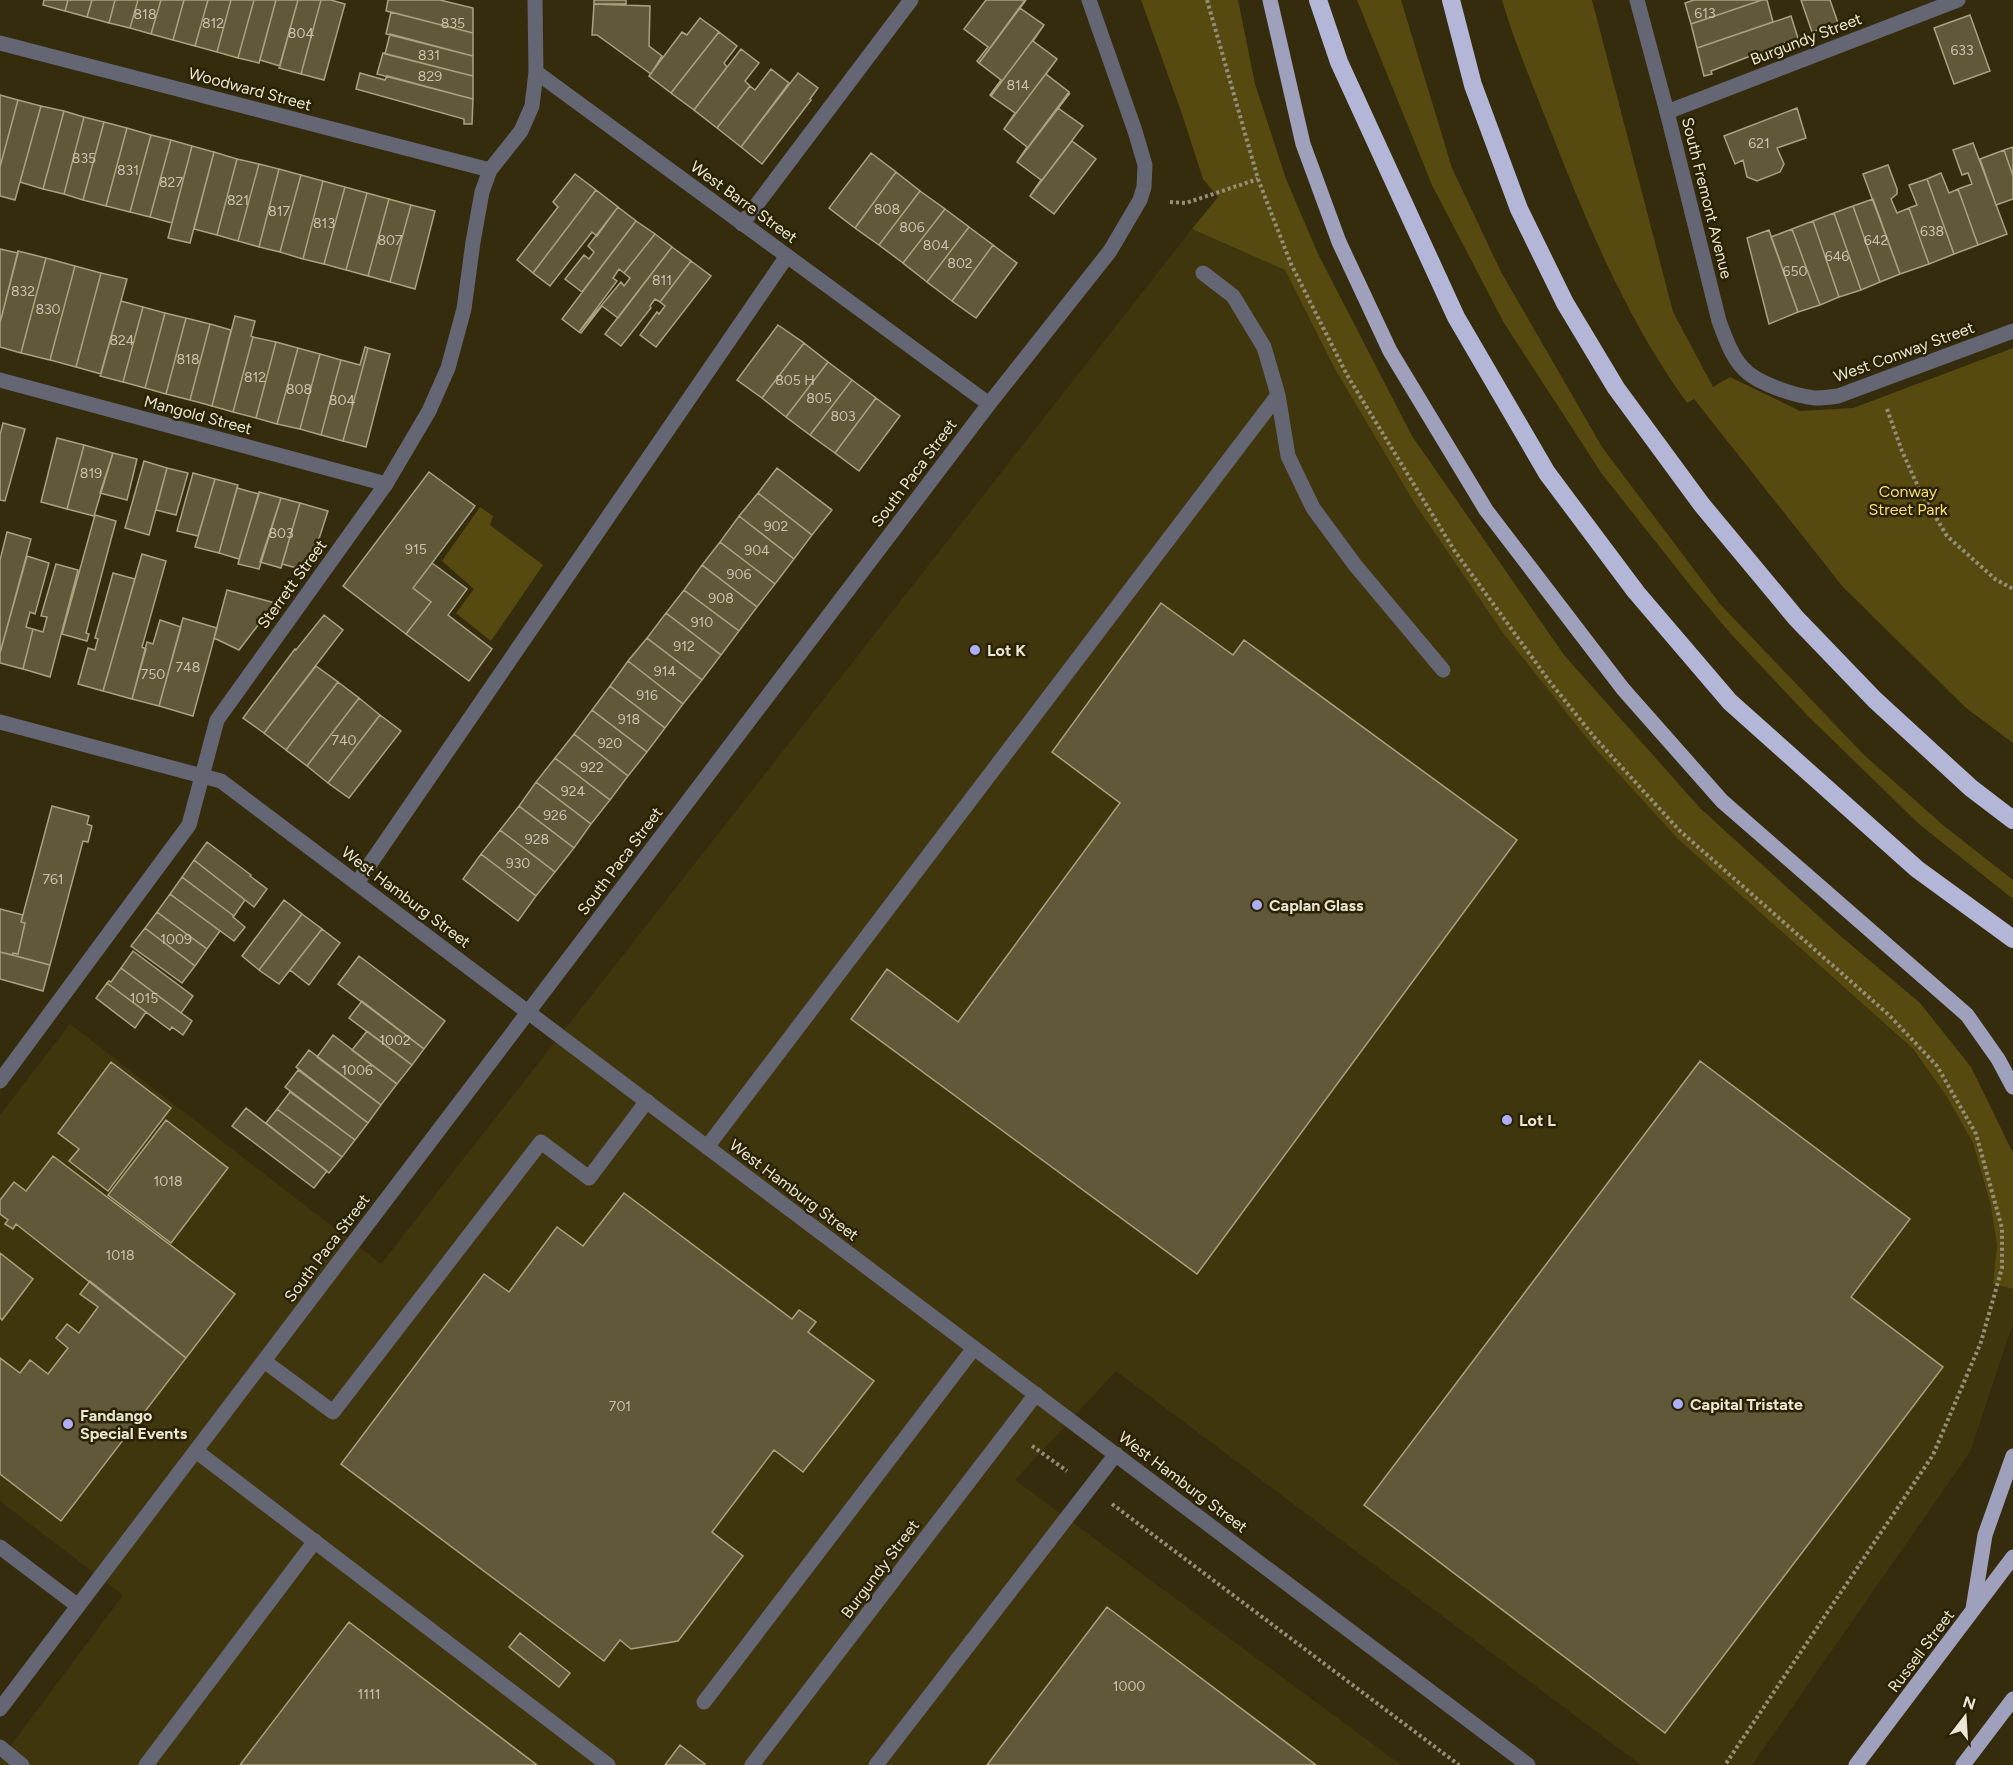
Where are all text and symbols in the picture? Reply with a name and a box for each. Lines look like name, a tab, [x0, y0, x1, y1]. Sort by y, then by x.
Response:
house number: 613	[1694, 5, 1716, 22]
house number: 818	[134, 6, 156, 23]
street label: Burgundy Street	[1748, 9, 1864, 69]
house number: 812	[202, 15, 224, 32]
house number: 835	[441, 15, 465, 32]
house number: 804	[288, 25, 314, 42]
house number: 633	[1950, 42, 1974, 59]
house number: 831	[418, 47, 440, 64]
street label: Woodward Street	[186, 63, 314, 115]
house number: 829	[418, 68, 442, 85]
house number: 814	[1006, 77, 1030, 94]
street label: South Fremont Avenue	[1678, 115, 1736, 281]
house number: 621	[1748, 135, 1770, 152]
house number: 835	[72, 150, 96, 167]
street label: West Barre Street	[687, 157, 801, 247]
house number: 831	[117, 162, 139, 179]
house number: 827	[159, 174, 183, 191]
house number: 821	[227, 192, 249, 209]
house number: 808	[874, 201, 900, 218]
house number: 817	[268, 203, 290, 220]
house number: 813	[313, 215, 335, 232]
house number: 806	[899, 219, 925, 236]
house number: 638	[1920, 223, 1944, 240]
house number: 807	[377, 232, 403, 249]
house number: 642	[1864, 232, 1888, 249]
house number: 804	[923, 237, 949, 254]
house number: 646	[1825, 248, 1849, 265]
house number: 802	[947, 255, 973, 272]
house number: 650	[1783, 263, 1807, 280]
house number: 811	[652, 272, 672, 289]
house number: 832	[11, 283, 35, 300]
house number: 830	[35, 301, 61, 318]
street label: West Conway Street	[1831, 318, 1977, 386]
house number: 824	[109, 332, 135, 349]
house number: 818	[177, 351, 199, 368]
house number: 812	[244, 369, 266, 386]
house number: 805 H	[775, 372, 815, 389]
house number: 808	[286, 381, 312, 398]
house number: 805	[806, 390, 832, 407]
street label: Mangold Street	[142, 391, 254, 439]
house number: 804	[329, 392, 355, 409]
house number: 803	[830, 408, 856, 425]
street label: South Paca Street	[867, 415, 961, 531]
house number: 819	[80, 465, 102, 482]
park label: Conway Street Park	[1868, 482, 1948, 519]
house number: 902	[764, 518, 788, 535]
house number: 803	[268, 525, 294, 542]
street label: Sterrett Street	[253, 536, 331, 632]
house number: 915	[405, 541, 427, 558]
house number: 904	[744, 542, 770, 559]
house number: 906	[727, 566, 751, 583]
house number: 908	[708, 590, 734, 607]
house number: 910	[691, 614, 713, 631]
house number: 912	[673, 638, 695, 655]
place label: Lot K	[987, 641, 1026, 660]
marker: Lot K	[968, 643, 982, 657]
house number: 748	[176, 659, 200, 676]
house number: 914	[654, 663, 677, 680]
house number: 750	[141, 666, 165, 683]
house number: 916	[636, 687, 658, 704]
house number: 918	[618, 711, 640, 728]
house number: 740	[331, 732, 357, 749]
house number: 920	[598, 735, 622, 752]
house number: 922	[580, 759, 604, 776]
house number: 924	[561, 783, 586, 800]
street label: South Paca Street	[573, 803, 667, 919]
house number: 926	[543, 807, 567, 824]
house number: 928	[525, 831, 549, 848]
street label: West Hamburg Street	[338, 842, 474, 952]
house number: 930	[506, 855, 530, 872]
house number: 761	[42, 871, 64, 888]
place label: Caplan Glass	[1269, 896, 1364, 915]
marker: Caplan Glass	[1250, 898, 1264, 912]
house number: 1009	[160, 931, 192, 948]
house number: 1015	[130, 990, 158, 1007]
house number: 1002	[379, 1032, 411, 1049]
house number: 1006	[341, 1062, 373, 1079]
place label: Lot L	[1519, 1111, 1556, 1130]
marker: Lot L	[1500, 1113, 1514, 1127]
street label: West Hamburg Street	[726, 1135, 862, 1245]
house number: 1018	[153, 1173, 183, 1190]
street label: South Paca Street	[280, 1190, 374, 1306]
house number: 1018	[105, 1247, 135, 1264]
place label: Capital Tristate	[1690, 1395, 1803, 1414]
marker: Capital Tristate	[1671, 1397, 1685, 1411]
house number: 701	[609, 1398, 631, 1415]
place label: Fandango Special Events	[80, 1406, 188, 1443]
marker: Fandango Special Events	[61, 1417, 75, 1431]
street label: West Hamburg Street	[1115, 1427, 1251, 1537]
street label: Burgundy Street	[837, 1516, 923, 1622]
street label: Russell Street	[1884, 1606, 1958, 1696]
house number: 1000	[1113, 1678, 1145, 1695]
house number: 1111	[357, 1686, 381, 1703]
north arrow	[1935, 1687, 1995, 1747]
text: N	[1961, 1692, 1978, 1714]

